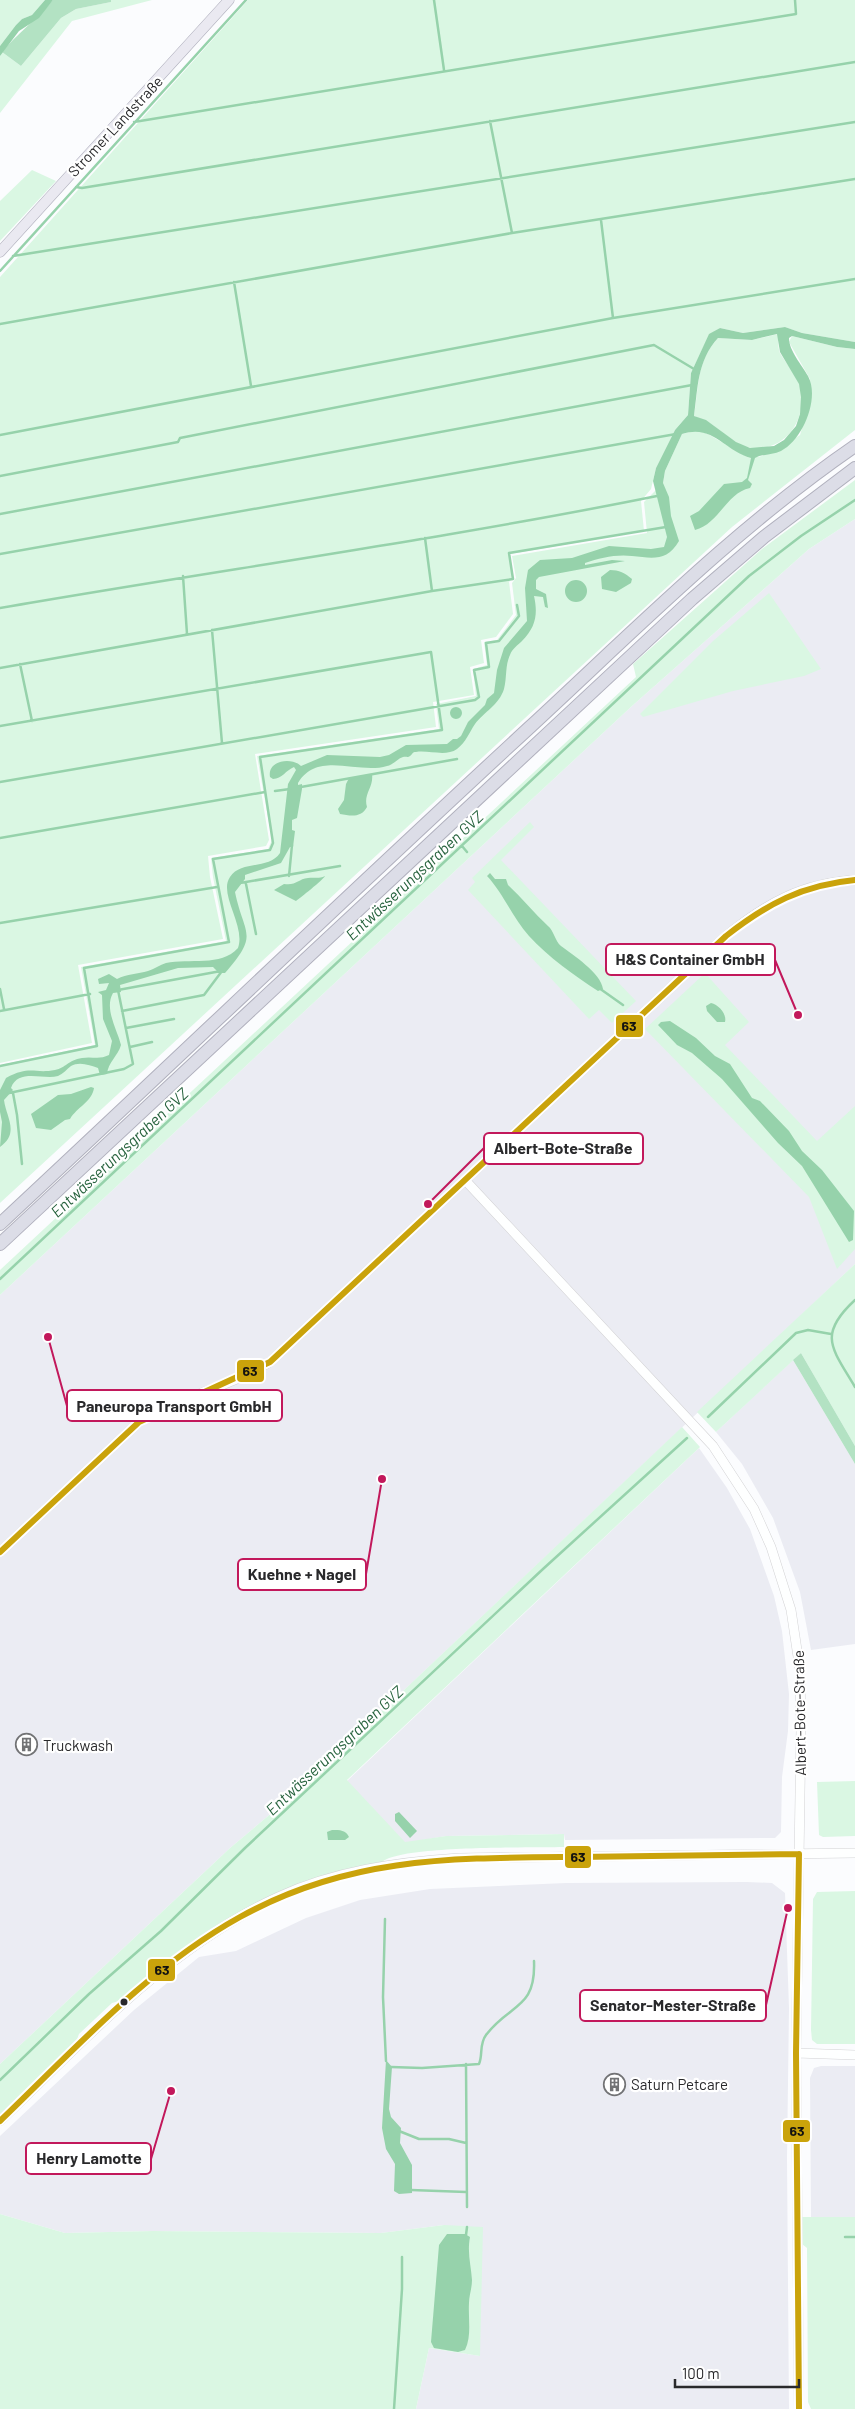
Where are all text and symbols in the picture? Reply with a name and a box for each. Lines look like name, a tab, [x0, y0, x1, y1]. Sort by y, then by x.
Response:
street label: Stromer Landstraße	[64, 72, 166, 180]
water label: Entwässerungsgraben GVZ	[341, 806, 487, 944]
callout: H&S Container GmbH	[606, 944, 775, 975]
text: H&S Container GmbH	[615, 949, 765, 968]
line badge: 63	[615, 1014, 644, 1038]
text: 63	[621, 1017, 637, 1034]
water label: Entwässerungsgraben GVZ	[46, 1083, 192, 1221]
callout: Albert-Bote-Straße	[484, 1133, 643, 1164]
text: Albert-Bote-Straße	[493, 1138, 633, 1157]
line badge: 63	[236, 1359, 265, 1383]
text: 63	[242, 1362, 258, 1379]
callout: Paneuropa Transport GmbH	[67, 1390, 282, 1421]
text: Paneuropa Transport GmbH	[76, 1396, 272, 1415]
callout: Kuehne + Nagel	[238, 1559, 366, 1590]
text: Kuehne + Nagel	[248, 1564, 356, 1583]
street label: Albert-Bote-Straße	[789, 1650, 809, 1776]
water label: Entwässerungsgraben GVZ	[261, 1681, 407, 1819]
building icon: Truckwash	[15, 1733, 39, 1757]
place label: Truckwash	[43, 1736, 113, 1754]
line badge: 63	[564, 1845, 592, 1869]
text: 63	[570, 1848, 586, 1865]
line badge: 63	[147, 1958, 176, 1982]
text: 63	[154, 1961, 170, 1978]
callout: Senator-Mester-Straße	[580, 1990, 766, 2021]
text: Senator-Mester-Straße	[590, 1995, 756, 2014]
unlabelled marker	[119, 1997, 129, 2007]
building icon: Saturn Petcare	[603, 2072, 627, 2096]
place label: Saturn Petcare	[631, 2075, 728, 2093]
line badge: 63	[782, 2119, 811, 2143]
text: 63	[789, 2122, 805, 2139]
callout: Henry Lamotte	[26, 2143, 151, 2174]
text: Henry Lamotte	[36, 2148, 142, 2167]
scale bar	[675, 2356, 799, 2388]
text: 100 m	[682, 2364, 720, 2382]

